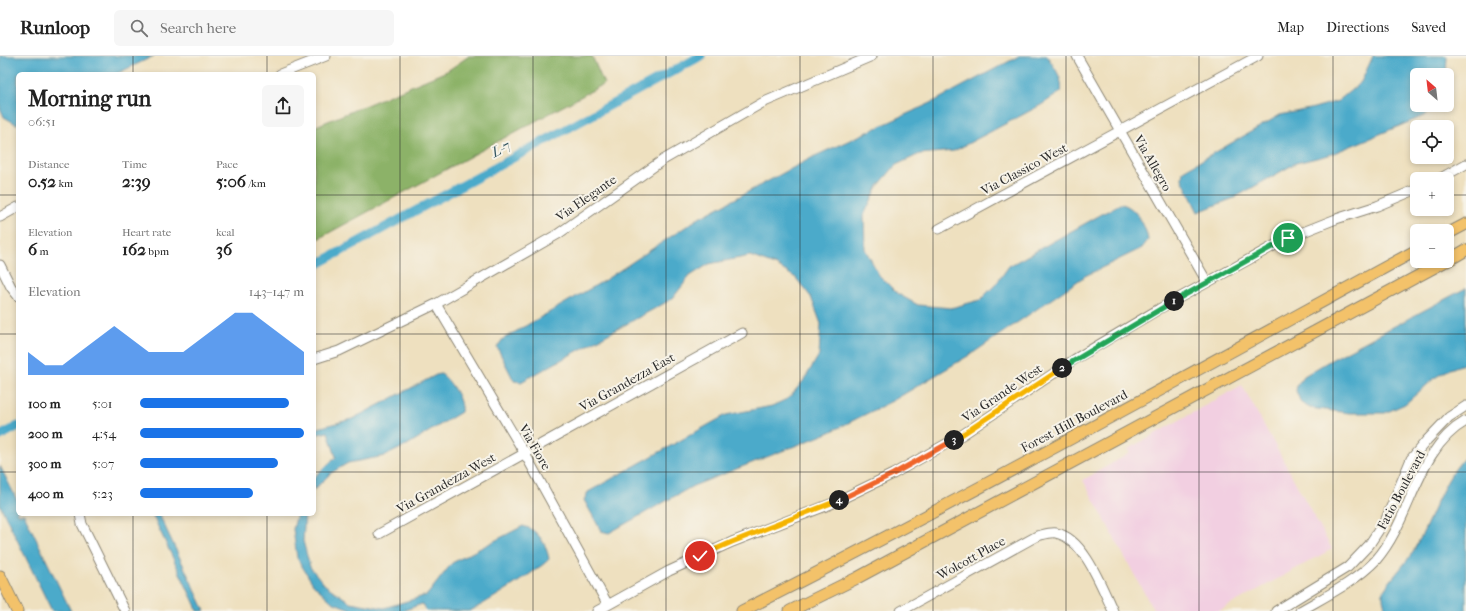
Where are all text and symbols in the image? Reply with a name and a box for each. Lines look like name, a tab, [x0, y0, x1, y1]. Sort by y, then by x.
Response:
search box	[114, 10, 394, 46]
text: Runloop	[20, 17, 90, 39]
icon: search	[128, 17, 150, 39]
text: Search here	[160, 19, 236, 37]
text: Map	[1277, 19, 1304, 36]
text: Directions	[1326, 19, 1389, 36]
text: Saved	[1411, 19, 1446, 36]
north arrow	[1410, 68, 1454, 112]
map controls	[1410, 68, 1454, 268]
button: share	[262, 85, 304, 127]
text: Morning run	[28, 86, 151, 112]
text: 06:51	[28, 114, 56, 129]
button: locate	[1410, 120, 1454, 164]
street label: Via Allegro	[1130, 131, 1175, 194]
water label: L-7	[488, 137, 514, 162]
street label: Via Classico West	[977, 140, 1070, 199]
text: Distance	[28, 158, 69, 171]
text: Time	[122, 158, 147, 171]
text: Pace	[216, 158, 238, 171]
text: 0.52	[28, 171, 56, 191]
text: 2:39	[122, 171, 151, 191]
text: 5:06	[216, 171, 246, 191]
street label: Via Elegante	[552, 171, 620, 225]
button: +	[1410, 172, 1454, 216]
text: km	[56, 177, 73, 190]
text: /km	[246, 177, 266, 190]
pin	[1271, 221, 1305, 255]
button: −	[1410, 224, 1454, 268]
text: Elevation	[28, 226, 72, 239]
text: Heart rate	[122, 226, 171, 239]
text: kcal	[216, 226, 235, 239]
icon: arrive	[1277, 227, 1299, 249]
text: 6	[28, 239, 37, 259]
text: 162	[122, 239, 146, 259]
text: 36	[216, 239, 232, 259]
text: m	[37, 245, 49, 258]
text: bpm	[146, 245, 169, 258]
text: Elevation	[28, 284, 81, 299]
text: 143–147 m	[249, 284, 304, 299]
pin: 1	[1164, 291, 1184, 311]
text: 1	[1172, 294, 1176, 307]
street label: Via Grandezza East	[576, 349, 678, 415]
pin: 2	[1052, 358, 1072, 378]
street label: Via Grande West	[958, 360, 1045, 426]
text: 2	[1059, 361, 1065, 374]
street label: Forest Hill Boulevard	[1018, 386, 1131, 455]
text: 100 m	[28, 396, 61, 411]
text: 5:01	[92, 396, 113, 411]
street label: Via Fiore	[515, 421, 554, 473]
text: 200 m	[28, 426, 63, 441]
text: 4:54	[92, 426, 116, 441]
pin: 3	[944, 430, 964, 450]
text: 3	[952, 433, 956, 446]
street label: Fatio Boulevard	[1374, 447, 1429, 532]
street label: Via Grandezza West	[393, 449, 498, 517]
text: 300 m	[28, 456, 61, 471]
text: 5:07	[92, 456, 114, 471]
text: 400 m	[28, 486, 64, 501]
text: 5:23	[92, 486, 113, 501]
pin: 4	[829, 490, 849, 510]
text: 4	[836, 493, 842, 506]
street label: Wolcott Place	[933, 533, 1008, 583]
pin	[683, 539, 717, 573]
icon: check	[689, 545, 711, 567]

